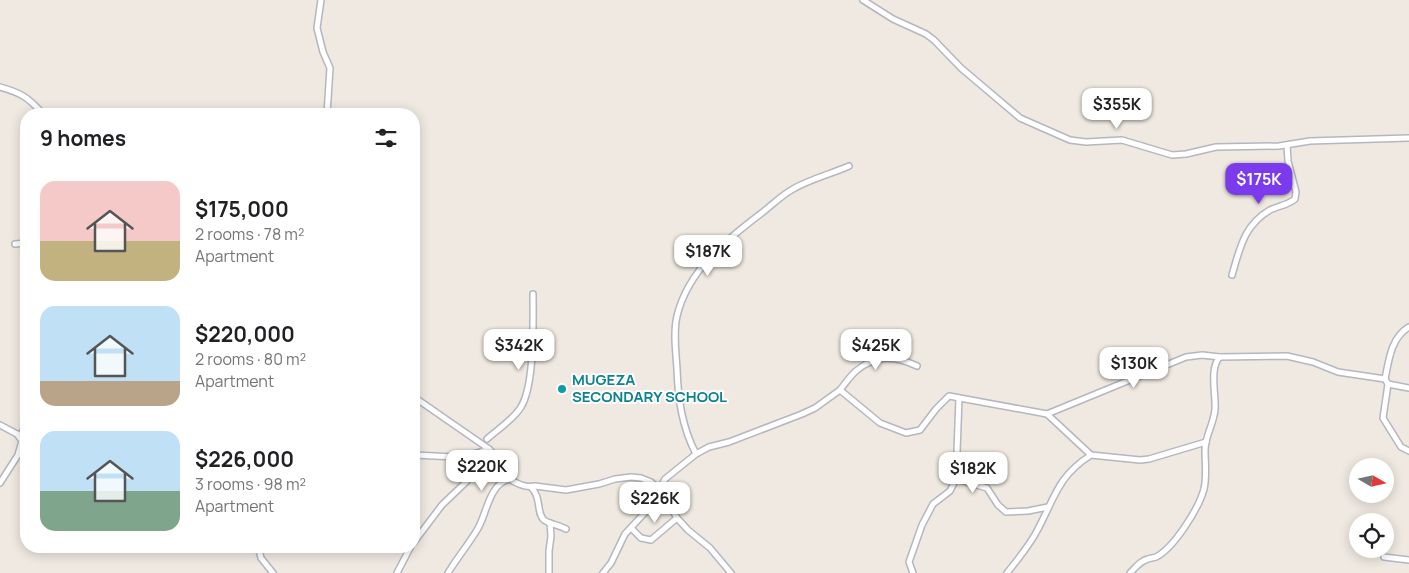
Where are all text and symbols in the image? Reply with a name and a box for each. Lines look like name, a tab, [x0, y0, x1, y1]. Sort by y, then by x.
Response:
pin: $355K	[1082, 88, 1152, 130]
text: $355K	[1093, 93, 1141, 115]
text: 9 homes	[40, 124, 126, 152]
icon: filters	[372, 124, 400, 152]
pin: $175K	[1224, 162, 1294, 205]
text: $175K	[1236, 168, 1282, 190]
text: $175,000	[195, 195, 289, 223]
icon: home	[80, 201, 140, 261]
text: 2 rooms · 78 m²	[195, 223, 304, 245]
pin: $187K	[673, 234, 743, 277]
text: $187K	[685, 240, 731, 262]
text: Apartment	[195, 245, 274, 267]
text: $220,000	[195, 320, 295, 348]
icon: home	[80, 326, 140, 386]
pin: $342K	[484, 328, 554, 371]
pin: $425K	[841, 328, 911, 371]
text: $342K	[495, 334, 543, 356]
text: $425K	[851, 334, 901, 356]
pin: $130K	[1099, 346, 1169, 389]
text: 2 rooms · 80 m²	[195, 348, 306, 370]
text: $130K	[1110, 352, 1158, 374]
place label: MUGEZA SECONDARY SCHOOL	[572, 369, 727, 407]
text: Apartment	[195, 370, 274, 392]
marker: MUGEZA SECONDARY SCHOOL	[556, 383, 568, 395]
text: $226,000	[195, 445, 294, 473]
pin: $220K	[447, 450, 517, 492]
icon: home	[80, 451, 140, 511]
pin: $182K	[938, 452, 1008, 494]
text: $220K	[457, 455, 507, 477]
text: $182K	[950, 457, 996, 479]
north arrow	[1349, 458, 1394, 502]
map controls	[1349, 458, 1394, 558]
text: 3 rooms · 98 m²	[195, 473, 306, 495]
pin: $226K	[620, 482, 690, 524]
text: $226K	[630, 487, 680, 509]
text: Apartment	[195, 495, 274, 517]
button: locate	[1349, 513, 1394, 558]

